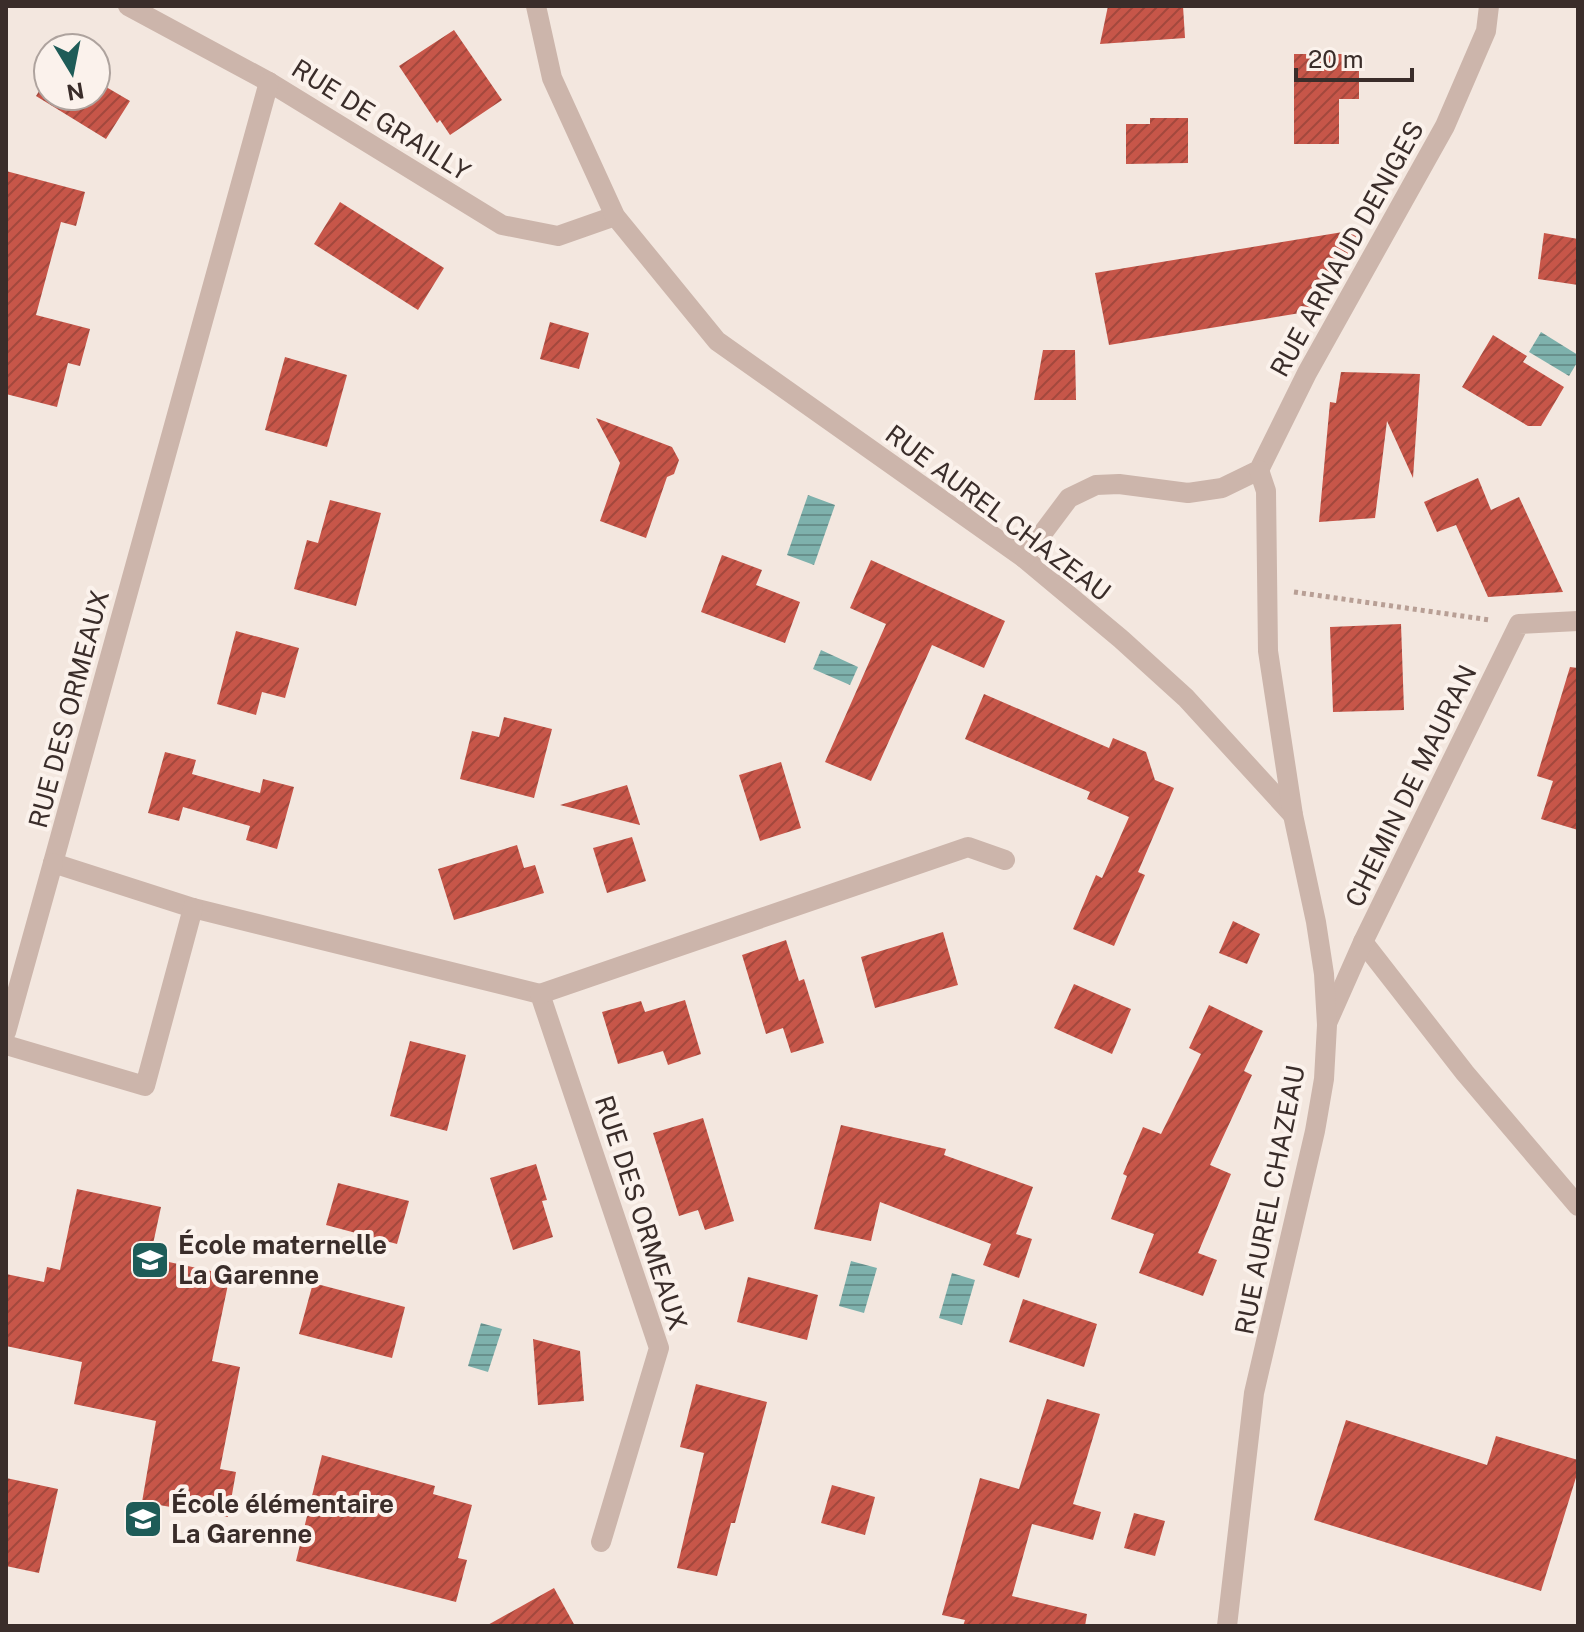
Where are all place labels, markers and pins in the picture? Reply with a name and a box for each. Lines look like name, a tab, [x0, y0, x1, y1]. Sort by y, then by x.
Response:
place label: École maternelle La Garenne	[178, 1229, 387, 1290]
school or university icon: École maternelle La Garenne	[129, 1239, 171, 1281]
place label: École élémentaire La Garenne	[171, 1488, 394, 1549]
school or university icon: École élémentaire La Garenne	[122, 1498, 164, 1540]

